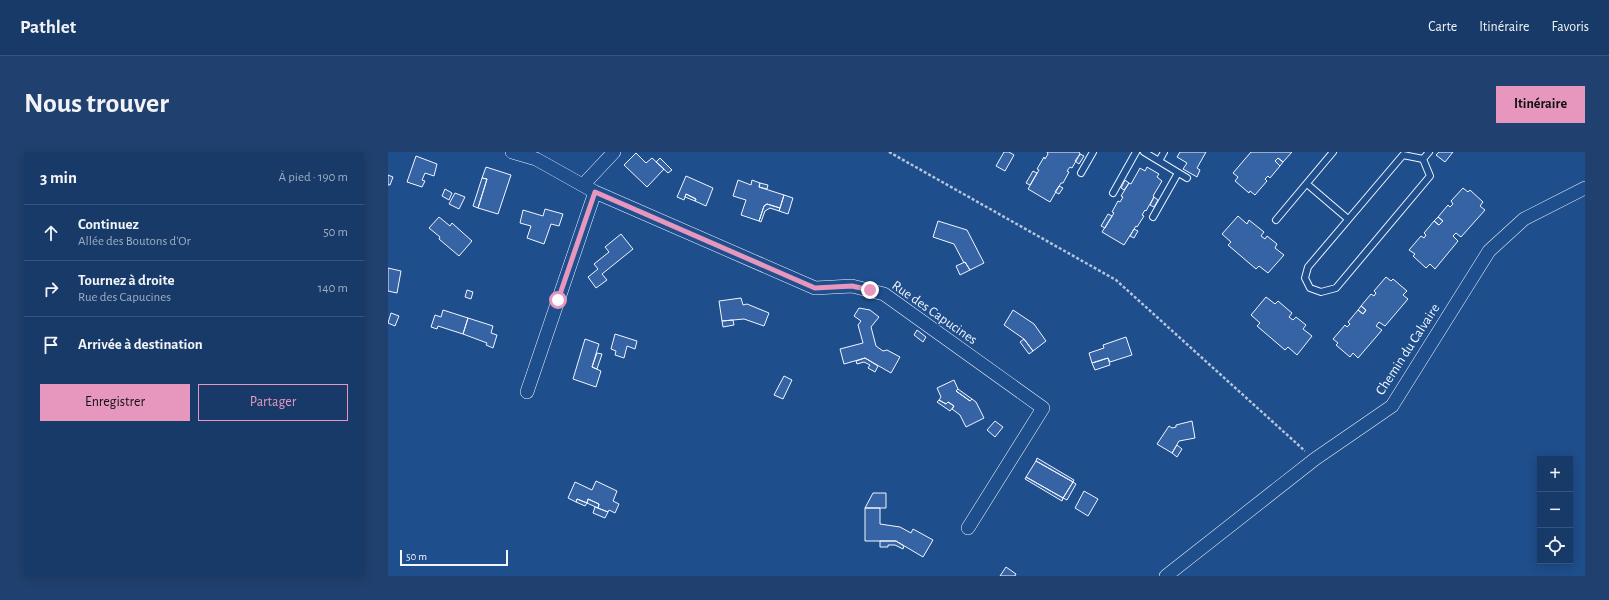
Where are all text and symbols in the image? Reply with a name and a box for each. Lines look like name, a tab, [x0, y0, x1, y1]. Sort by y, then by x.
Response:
text: Pathlet	[20, 18, 76, 37]
text: Carte	[1428, 20, 1457, 34]
text: Itinéraire	[1479, 20, 1529, 34]
text: Favoris	[1551, 20, 1589, 34]
button: Itinéraire	[1496, 86, 1585, 123]
text: Nous trouver	[24, 90, 169, 118]
text: 3 min	[40, 169, 77, 186]
text: À pied · 190 m	[279, 171, 348, 184]
text: Continuez	[78, 217, 139, 232]
icon: ahead	[40, 222, 62, 244]
text: 50 m	[323, 226, 348, 239]
text: Allée des Boutons d'Or	[78, 235, 191, 248]
text: Tournez à droite	[78, 273, 175, 288]
icon: right	[40, 278, 62, 300]
street label: Rue des Capucines	[889, 278, 979, 347]
route end	[861, 281, 879, 299]
text: 140 m	[318, 282, 348, 295]
text: Rue des Capucines	[78, 291, 171, 304]
route start	[549, 291, 567, 309]
street label: Chemin du Calvaire	[1373, 301, 1442, 398]
icon: arrive	[40, 334, 62, 356]
text: Arrivée à destination	[78, 337, 203, 352]
button: Enregistrer	[40, 384, 190, 421]
button: Partager	[198, 384, 348, 421]
map controls	[1537, 456, 1573, 564]
button: +	[1537, 456, 1573, 492]
button: −	[1537, 492, 1573, 528]
button: locate	[1537, 528, 1573, 564]
scale bar	[400, 548, 508, 567]
text: 50 m	[406, 551, 427, 562]

